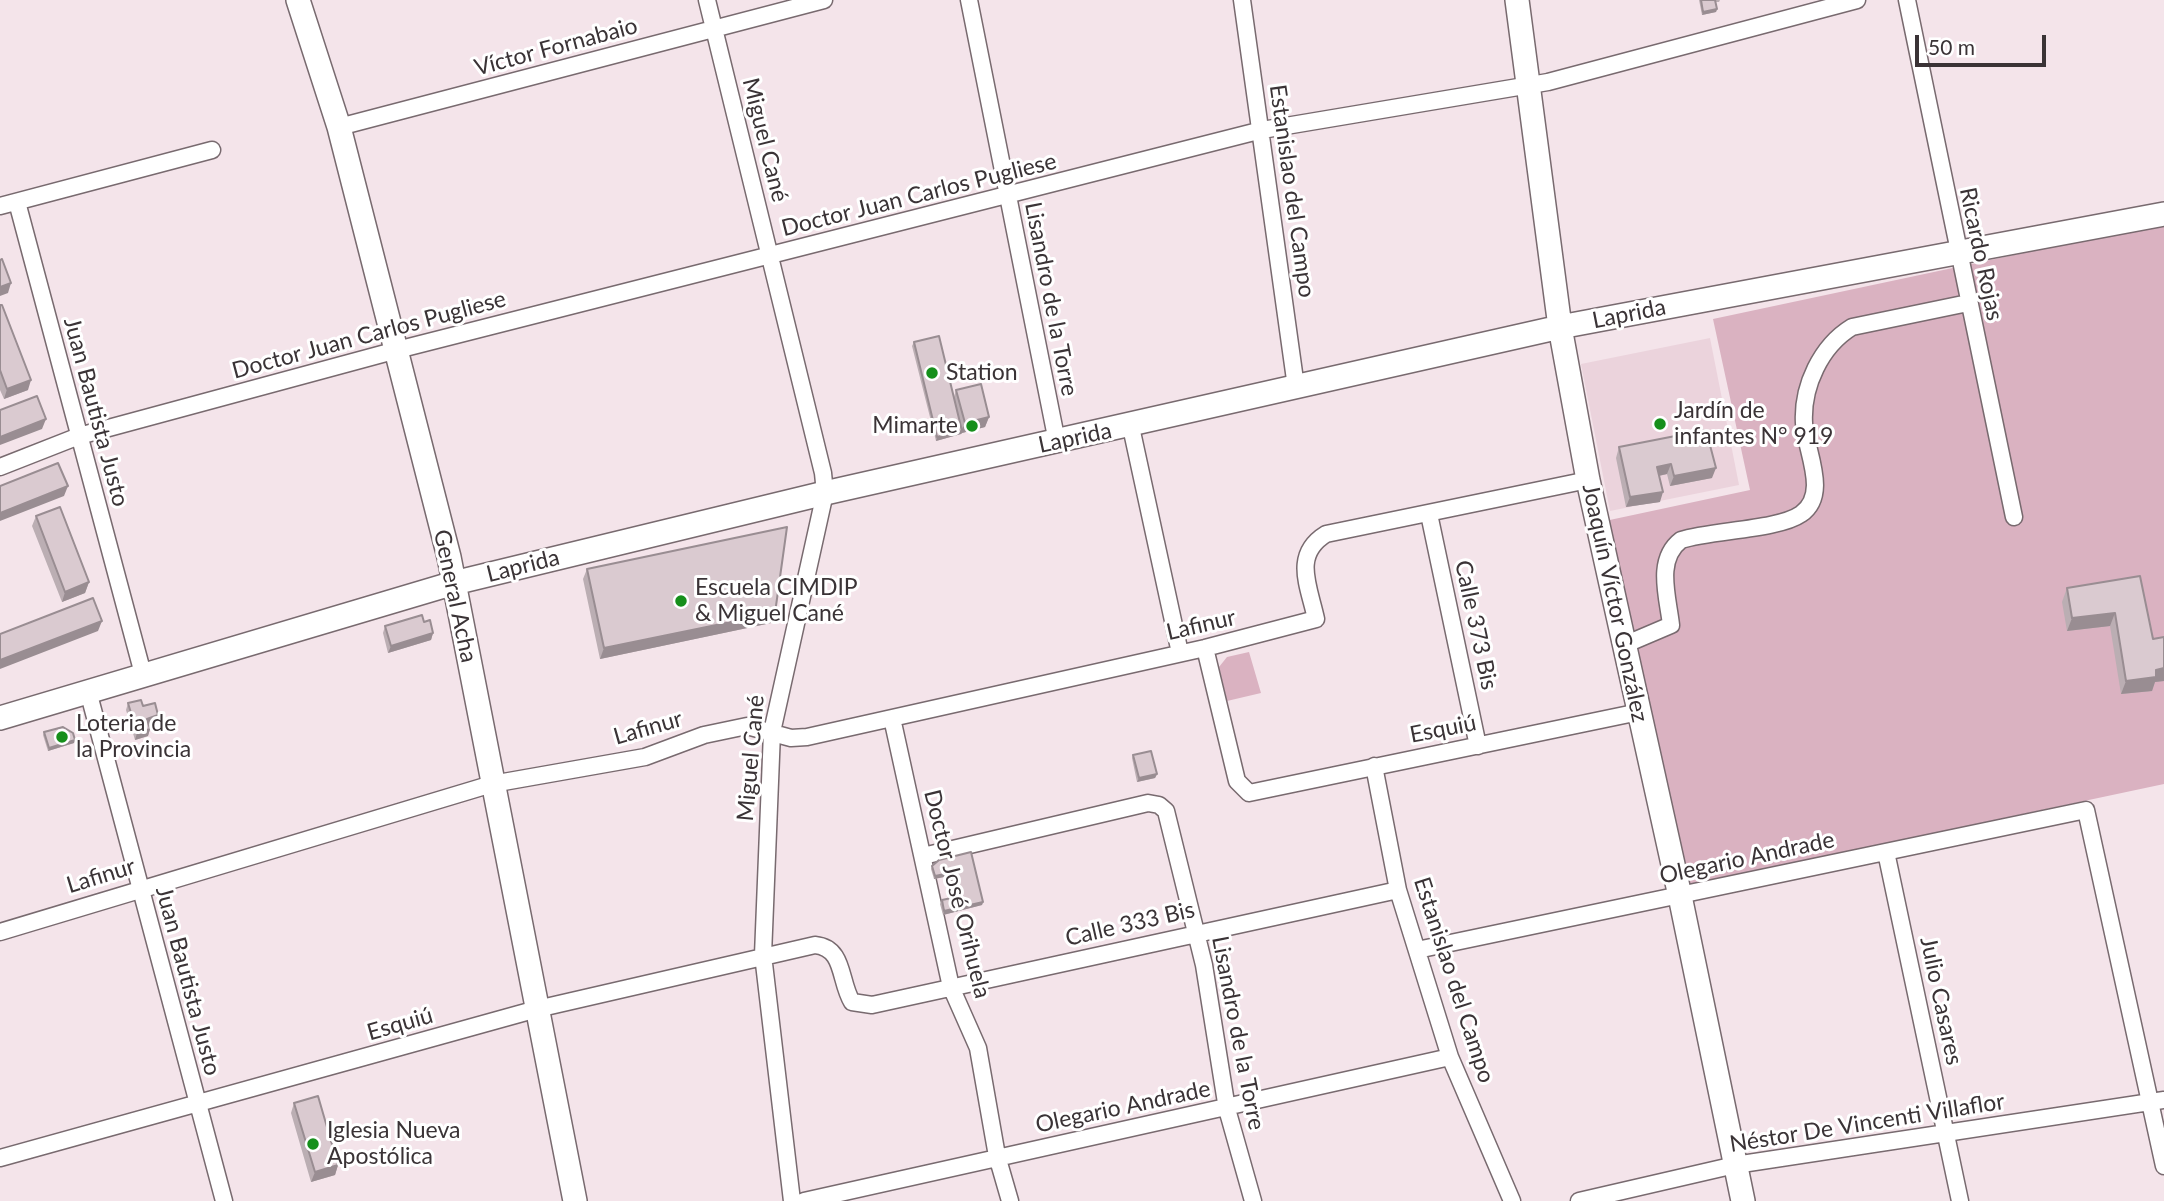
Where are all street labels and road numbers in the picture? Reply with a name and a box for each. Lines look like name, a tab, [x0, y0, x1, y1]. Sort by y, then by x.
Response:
street label: Víctor Fornabaio	[471, 12, 641, 82]
street label: Miguel Cané	[736, 75, 794, 205]
street label: Estanislao del Campo	[1263, 83, 1321, 299]
street label: Doctor Juan Carlos Pugliese	[779, 147, 1059, 243]
street label: Ricardo Rojas	[1953, 185, 2009, 323]
street label: Lisandro de la Torre	[1019, 200, 1083, 398]
street label: Doctor Juan Carlos Pugliese	[229, 285, 509, 385]
street label: Laprida	[1590, 293, 1668, 335]
street label: Juan Bautista Justo	[58, 315, 134, 509]
street label: Laprida	[1036, 417, 1114, 459]
street label: Joaquín Víctor González	[1576, 481, 1654, 725]
street label: General Acha	[427, 527, 483, 665]
street label: Laprida	[484, 544, 562, 588]
street label: Calle 373 Bis	[1449, 558, 1503, 692]
street label: Lafinur	[1164, 604, 1238, 646]
street label: Miguel Cané	[732, 694, 770, 822]
street label: Lafinur	[610, 705, 686, 751]
street label: Esquiú	[1407, 709, 1479, 749]
street label: Doctor José Orihuela	[918, 787, 996, 1001]
street label: Olegario Andrade	[1657, 826, 1837, 890]
street label: Lafinur	[63, 853, 139, 899]
street label: Estanislao del Campo	[1408, 874, 1500, 1086]
street label: Juan Bautista Justo	[150, 884, 226, 1078]
street label: Calle 333 Bis	[1063, 896, 1197, 952]
street label: Lisandro de la Torre	[1206, 934, 1270, 1132]
street label: Julio Casares	[1914, 934, 1968, 1068]
street label: Esquiú	[364, 1001, 436, 1047]
street label: Olegario Andrade	[1033, 1075, 1213, 1139]
street label: Néstor De Vincenti Villaflor	[1728, 1088, 2006, 1158]

